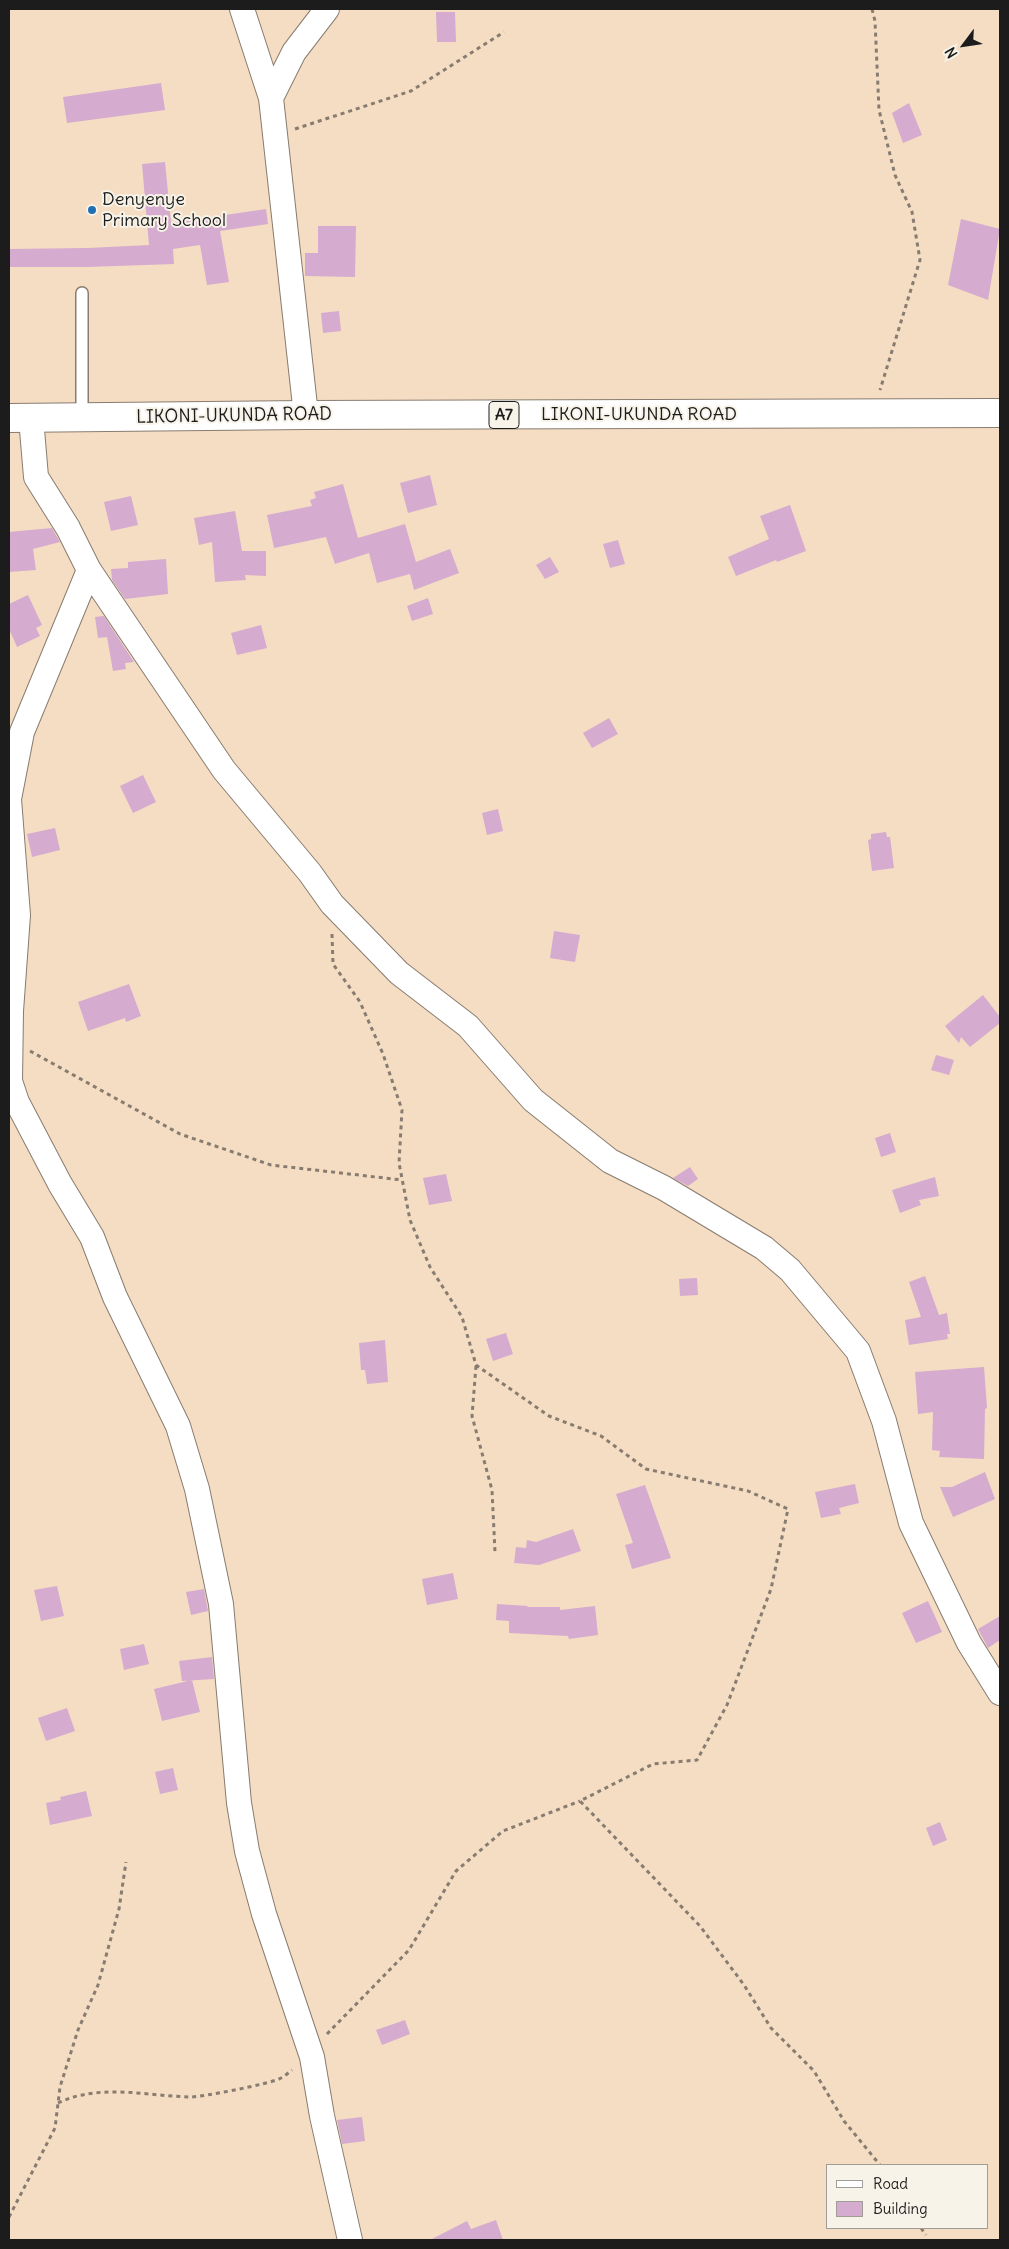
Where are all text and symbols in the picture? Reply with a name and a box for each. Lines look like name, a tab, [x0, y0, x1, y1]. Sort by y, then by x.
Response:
north arrow	[939, 20, 989, 70]
text: N	[941, 44, 961, 62]
place label: Denyenye Primary School	[102, 189, 226, 232]
marker: Denyenye Primary School	[86, 204, 98, 216]
road number: A7	[489, 402, 519, 428]
street label: LIKONI-UKUNDA ROAD	[136, 403, 332, 429]
street label: LIKONI-UKUNDA ROAD	[541, 404, 737, 426]
legend	[826, 2164, 989, 2229]
text: Road	[873, 2174, 908, 2193]
text: Building	[873, 2199, 928, 2218]

